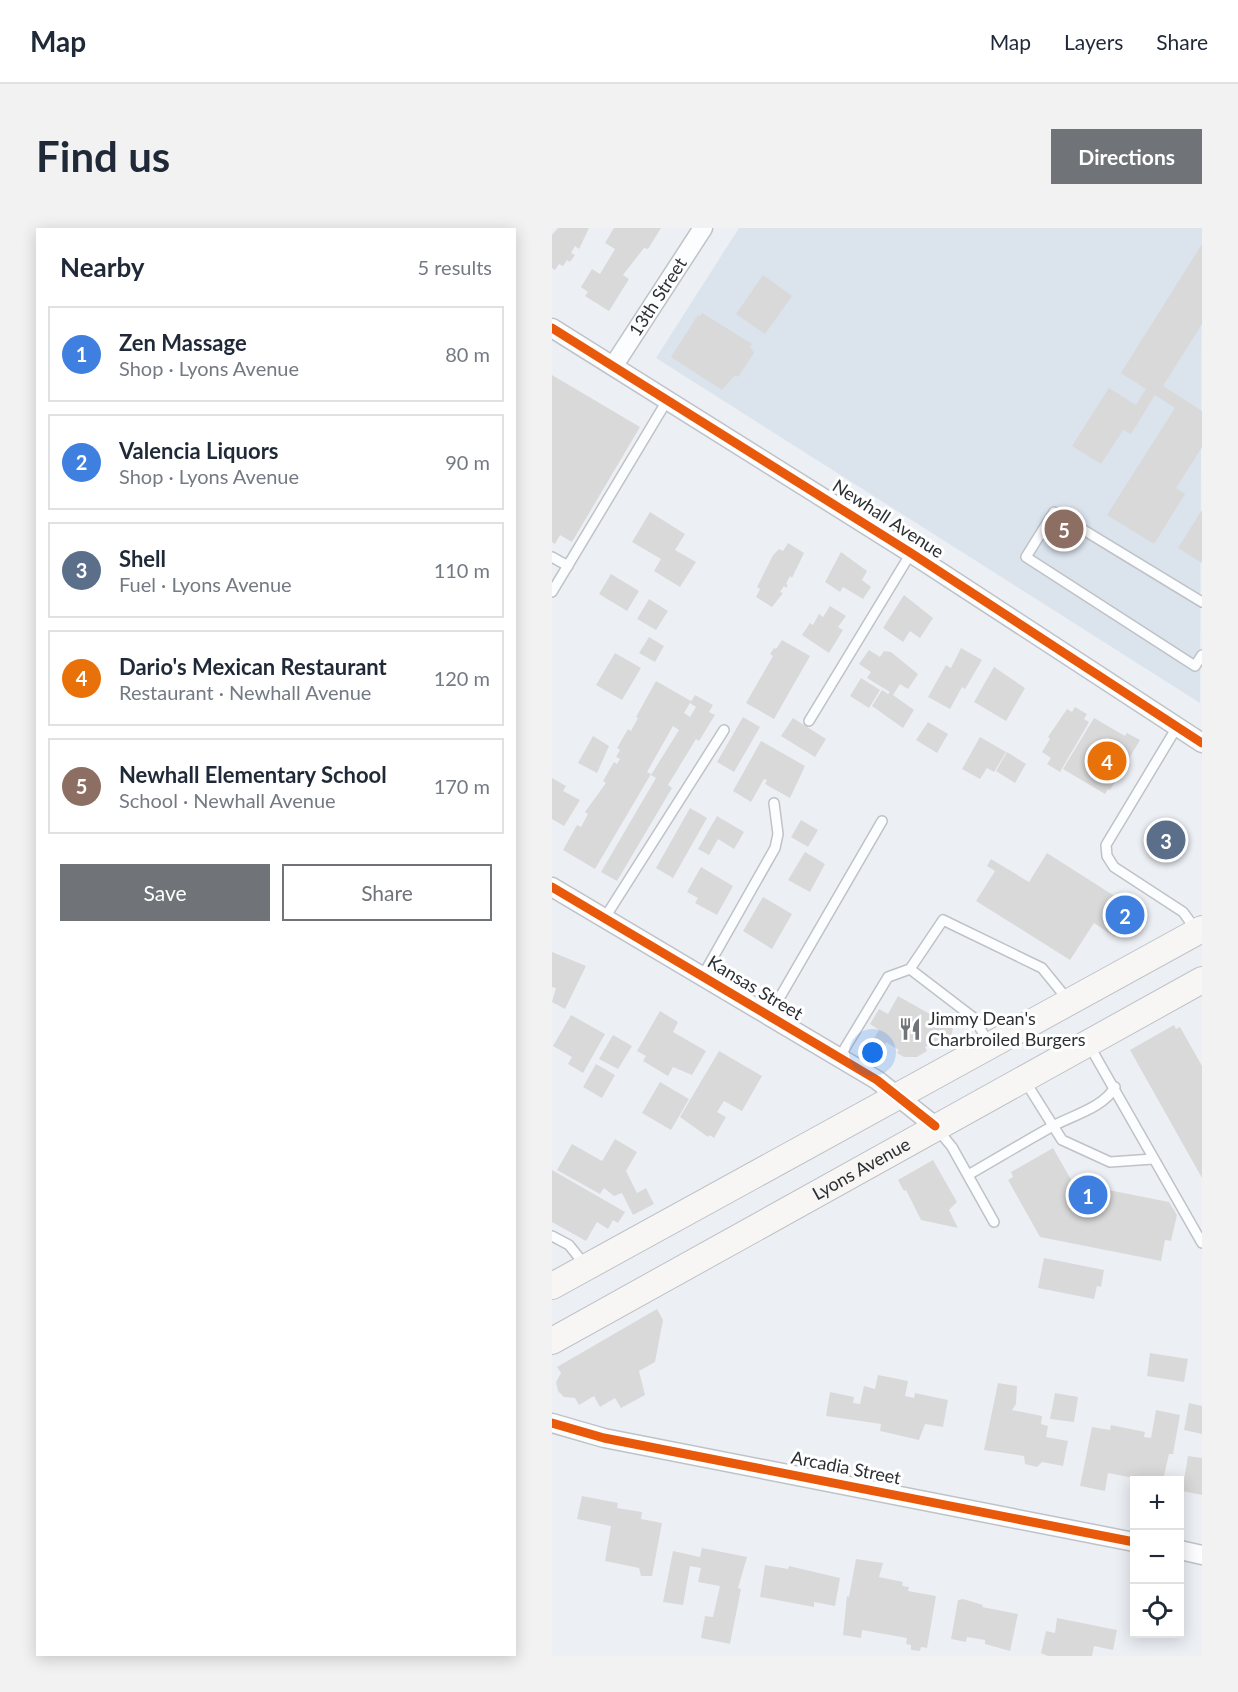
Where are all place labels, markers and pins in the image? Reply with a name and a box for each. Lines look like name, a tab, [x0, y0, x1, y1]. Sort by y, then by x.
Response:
pin: 5	[1044, 506, 1084, 552]
pin: 4	[1088, 738, 1126, 784]
pin: 3	[1146, 818, 1186, 862]
pin: 2	[1106, 892, 1144, 938]
place label: Jimmy Dean's Charbroiled Burgers	[928, 1007, 1086, 1050]
restaurant icon: Jimmy Dean's Charbroiled Burgers	[897, 1016, 923, 1042]
pin: 1	[1068, 1172, 1108, 1218]

